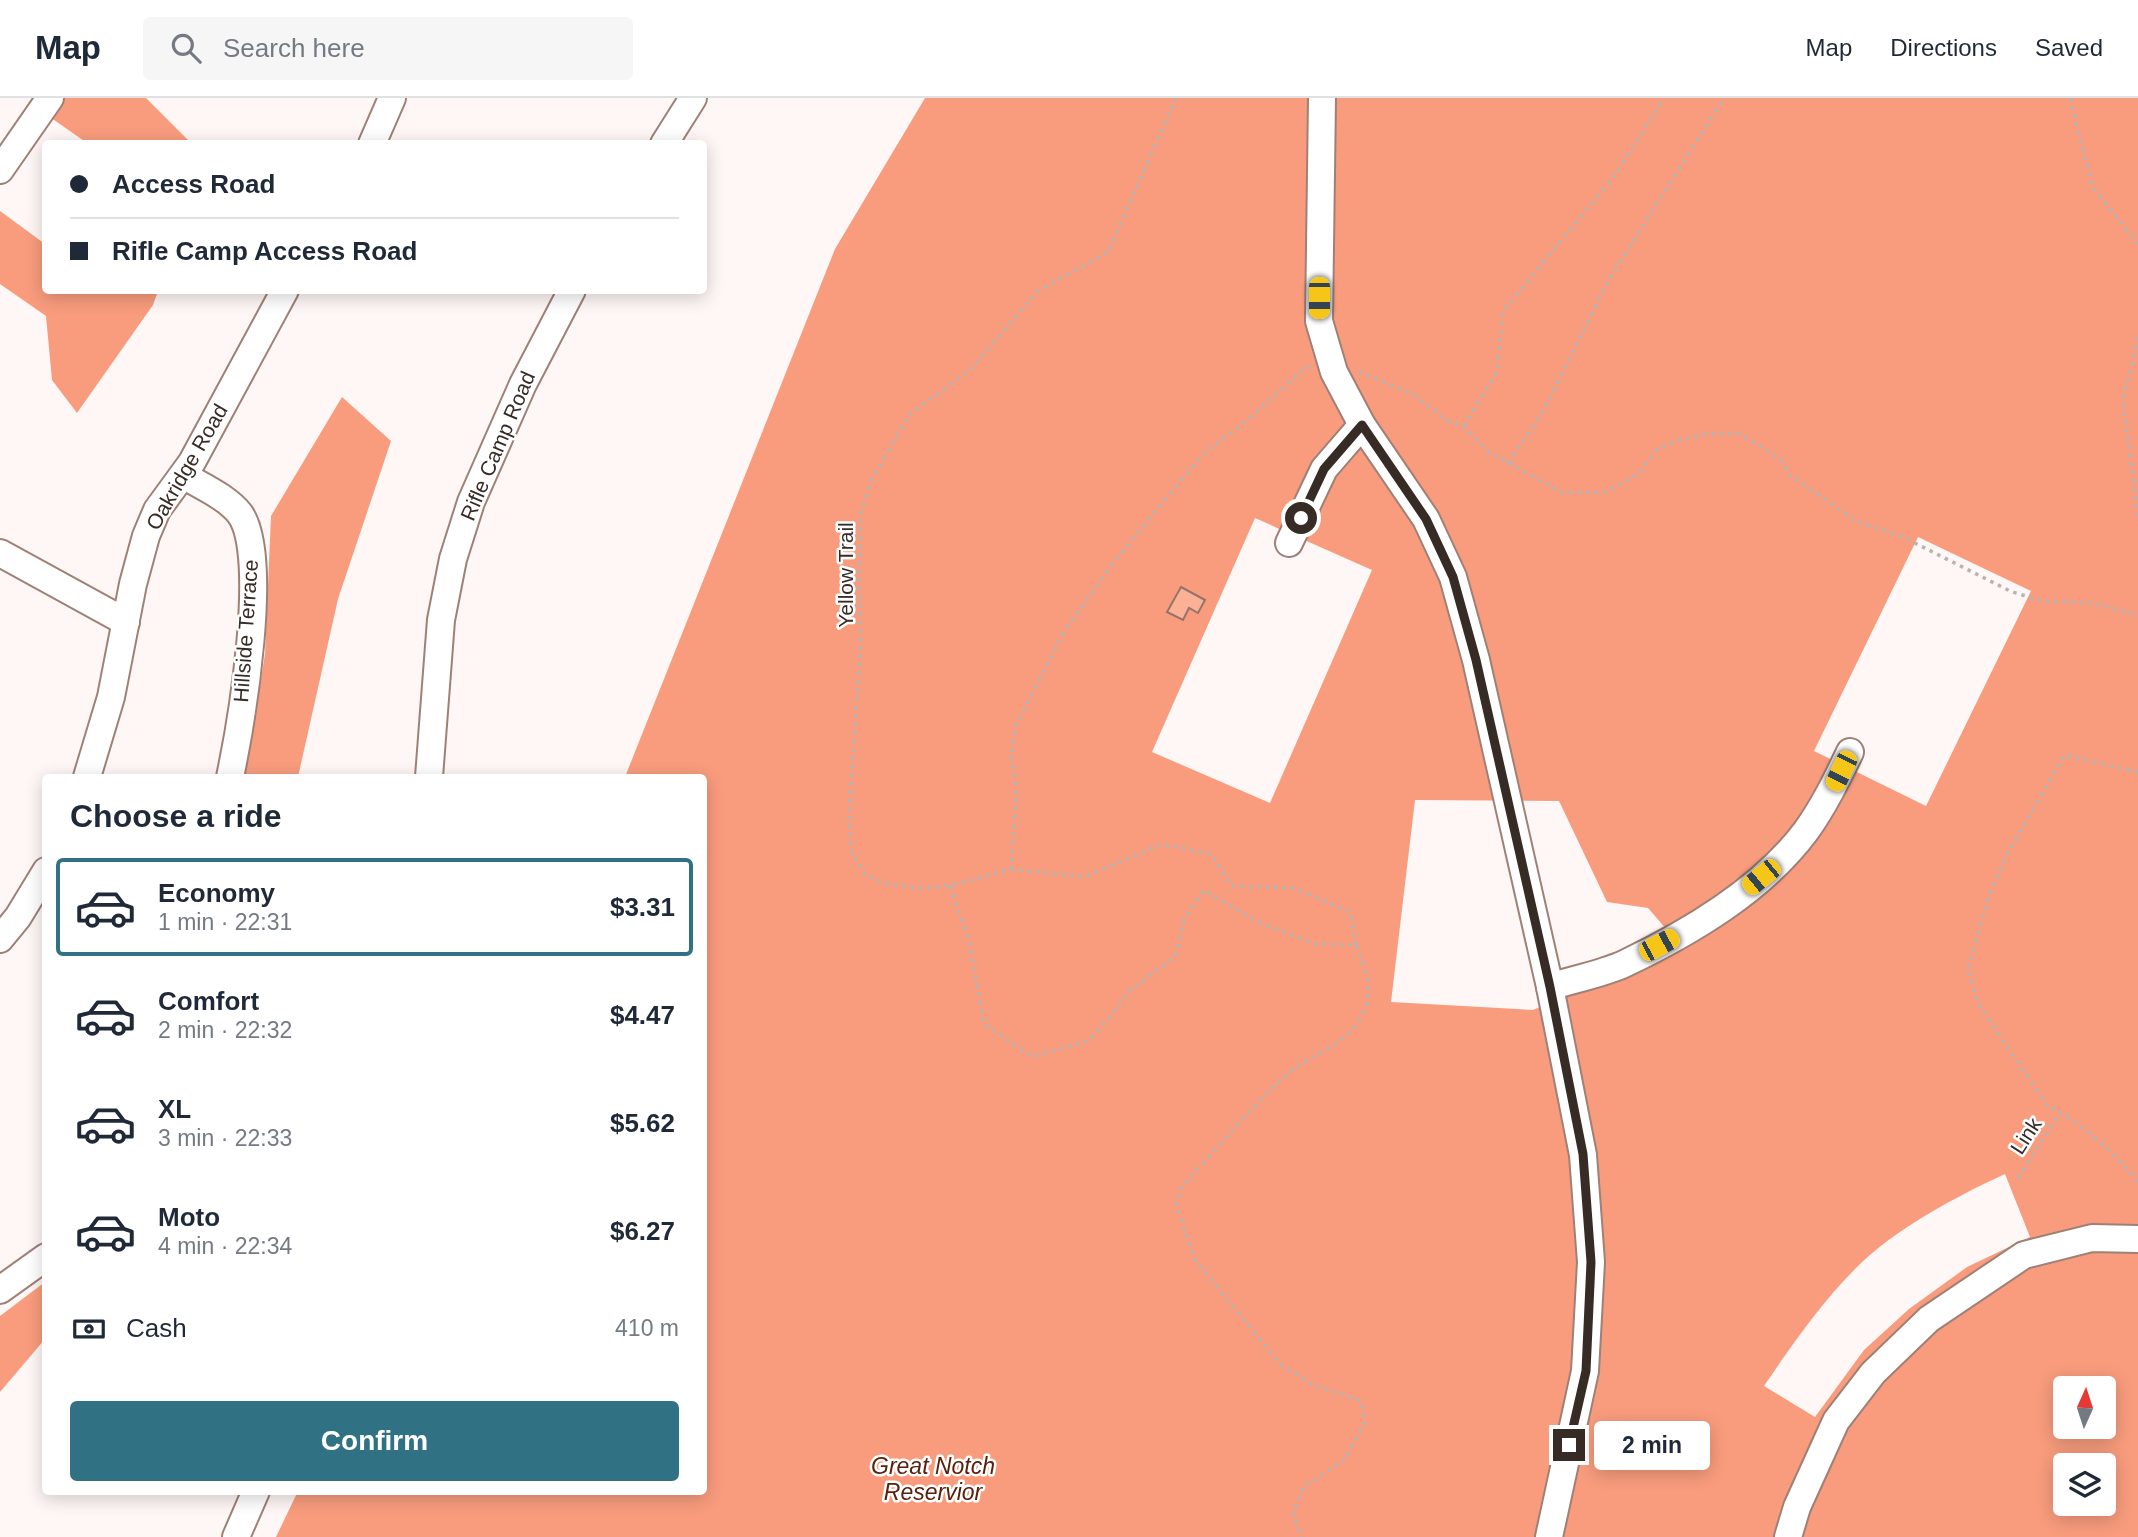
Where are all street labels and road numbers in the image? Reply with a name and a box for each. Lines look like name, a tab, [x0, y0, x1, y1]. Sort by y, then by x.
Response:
street label: Rifle Camp Road	[456, 368, 539, 524]
street label: Oakridge Road	[141, 400, 232, 534]
street label: Yellow Trail	[834, 522, 857, 628]
street label: Hillside Terrace	[229, 559, 262, 703]
street label: Link	[2005, 1113, 2046, 1158]

